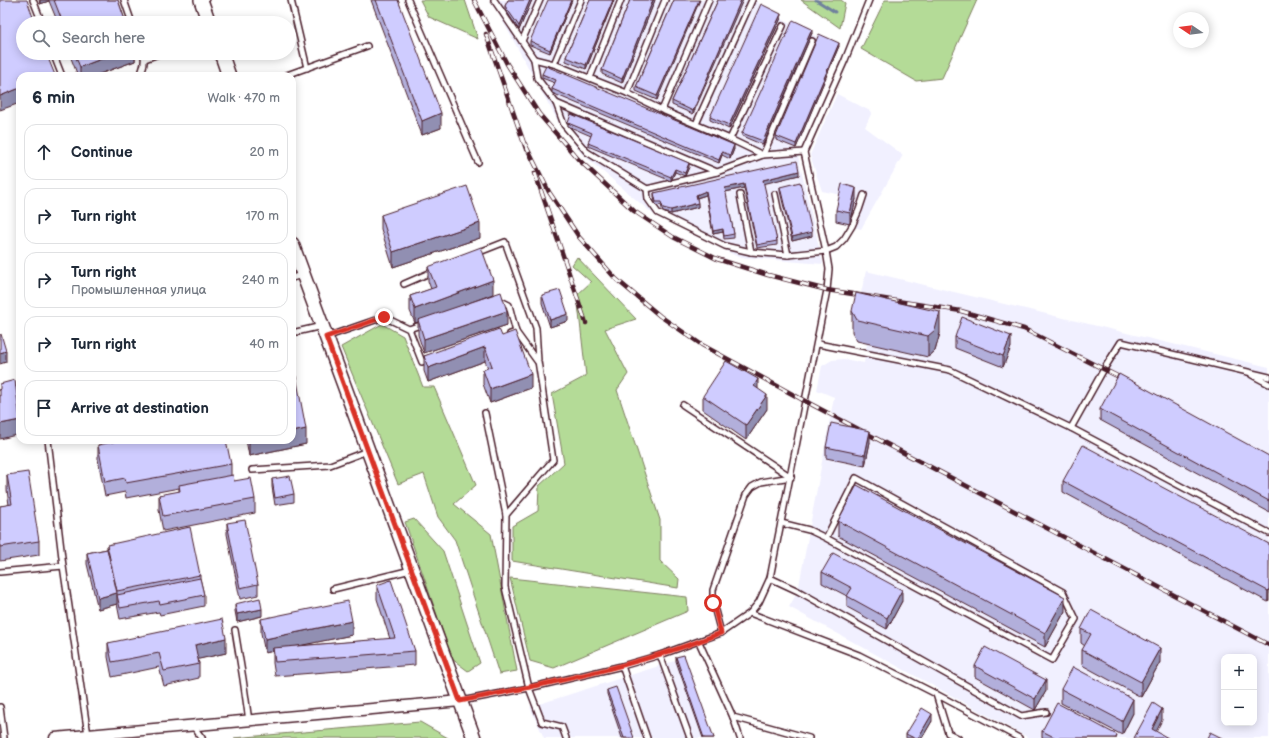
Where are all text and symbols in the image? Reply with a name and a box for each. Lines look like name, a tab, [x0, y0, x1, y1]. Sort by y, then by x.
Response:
north arrow	[1173, 12, 1209, 48]
search box	[16, 16, 296, 60]
icon: search	[30, 27, 52, 49]
text: Search here	[62, 29, 145, 48]
text: 6 min	[32, 88, 75, 108]
text: Walk · 470 m	[208, 90, 280, 106]
icon: ahead	[33, 141, 55, 163]
text: Continue	[71, 143, 133, 162]
text: 20 m	[249, 144, 279, 160]
icon: right	[33, 205, 55, 227]
text: Turn right	[71, 207, 136, 226]
text: 170 m	[246, 208, 279, 224]
text: Turn right	[71, 263, 136, 282]
icon: right	[33, 269, 55, 291]
text: 240 m	[242, 272, 279, 288]
text: Промышленная улица	[71, 282, 207, 298]
route end	[375, 308, 393, 326]
icon: right	[33, 333, 55, 355]
text: Turn right	[71, 335, 136, 354]
text: 40 m	[249, 336, 279, 352]
icon: arrive	[33, 397, 55, 419]
text: Arrive at destination	[71, 399, 209, 418]
route start	[704, 594, 722, 612]
map controls	[1221, 654, 1257, 726]
button: +	[1221, 654, 1257, 690]
button: −	[1221, 690, 1257, 726]

